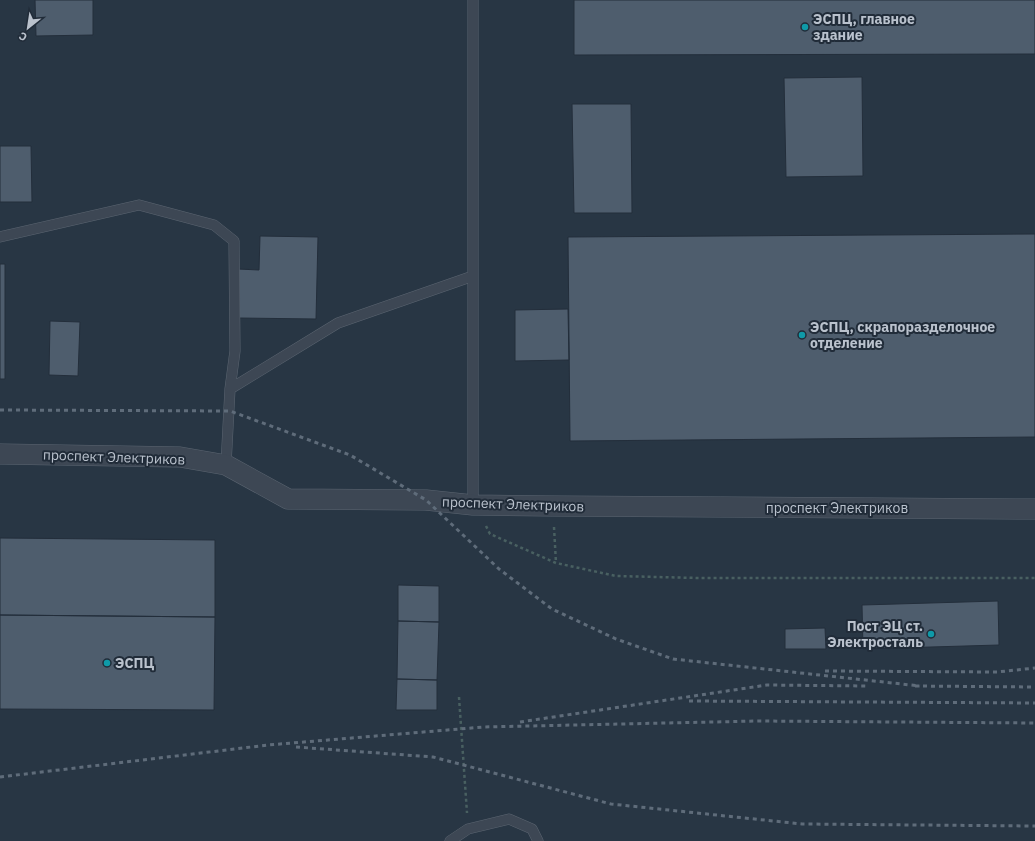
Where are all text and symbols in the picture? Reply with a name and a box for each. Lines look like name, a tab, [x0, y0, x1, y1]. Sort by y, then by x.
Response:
north arrow	[8, 8, 48, 48]
place label: ЭСПЦ, главное здание	[813, 10, 915, 44]
marker: ЭСПЦ, главное здание	[800, 22, 810, 32]
text: С	[16, 29, 30, 45]
place label: ЭСПЦ, скрапоразделочное отделение	[810, 318, 995, 352]
marker: ЭСПЦ, скрапоразделочное отделение	[797, 330, 807, 340]
street label: проспект Электриков	[43, 446, 185, 468]
street label: проспект Электриков	[442, 493, 584, 515]
street label: проспект Электриков	[766, 499, 908, 517]
place label: Пост ЭЦ ст. Электросталь	[827, 617, 923, 651]
marker: Пост ЭЦ ст. Электросталь	[926, 629, 936, 639]
place label: ЭСПЦ	[115, 654, 154, 672]
marker: ЭСПЦ	[102, 658, 112, 668]

